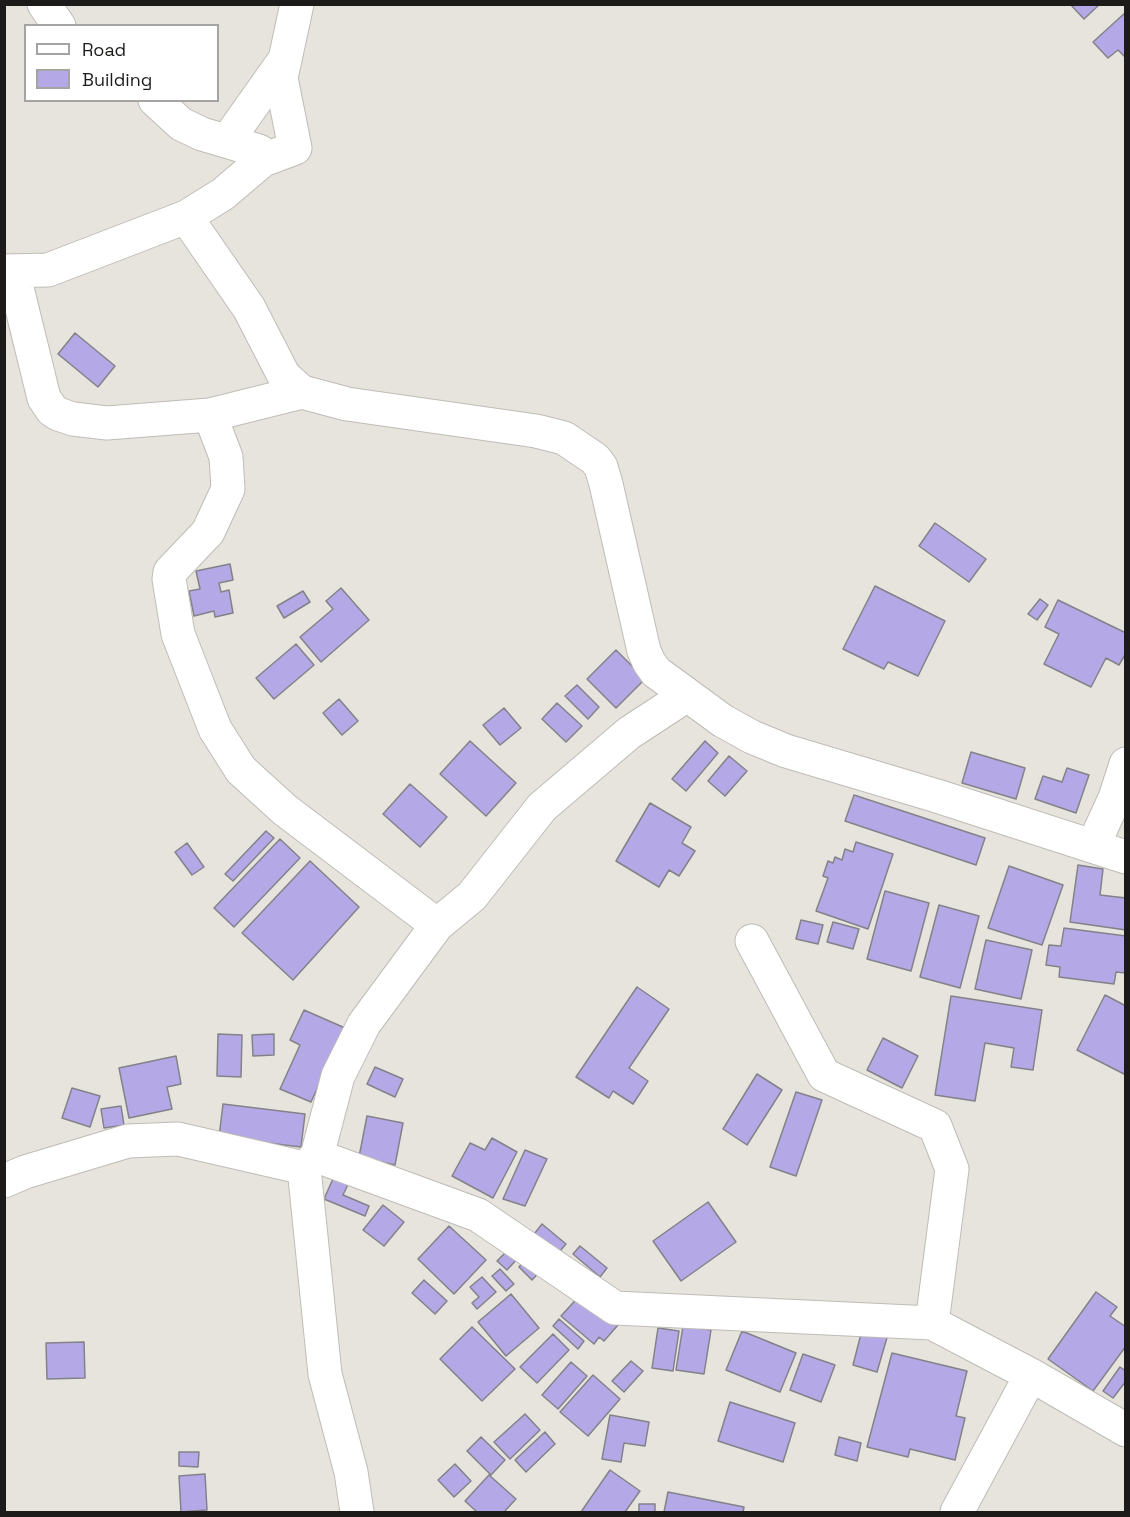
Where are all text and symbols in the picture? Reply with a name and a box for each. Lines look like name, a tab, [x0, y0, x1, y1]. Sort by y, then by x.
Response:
legend	[24, 24, 219, 102]
text: Road	[82, 38, 126, 61]
text: Building	[82, 68, 152, 91]

